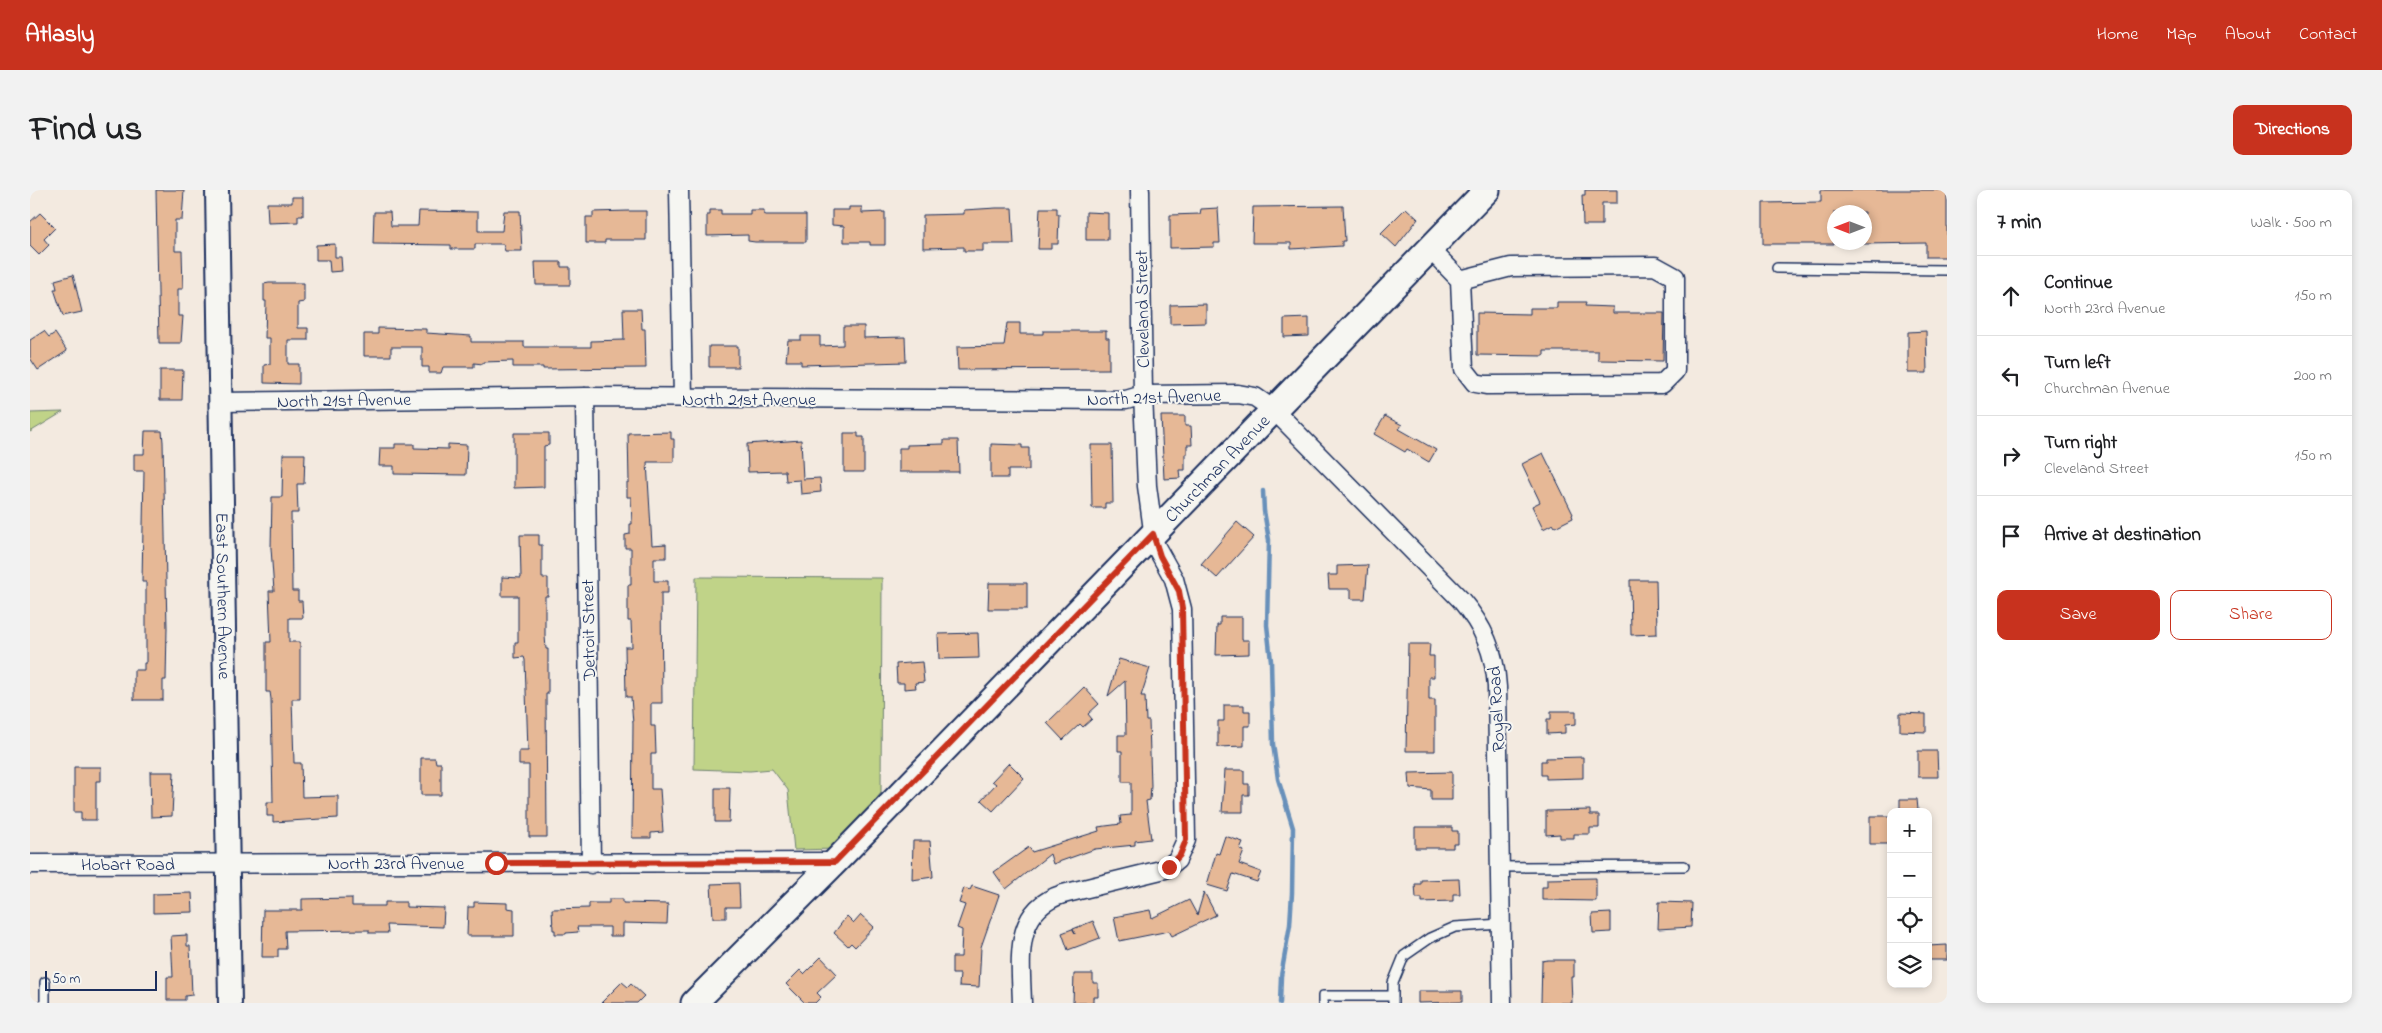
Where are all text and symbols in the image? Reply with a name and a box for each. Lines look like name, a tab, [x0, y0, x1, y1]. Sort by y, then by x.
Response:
text: Atlasly	[25, 18, 94, 53]
text: Home	[2097, 22, 2138, 48]
text: Map	[2166, 22, 2197, 48]
text: About	[2225, 22, 2271, 48]
text: Contact	[2299, 22, 2357, 48]
text: Find us	[30, 105, 142, 156]
button: Directions	[2233, 105, 2352, 155]
north arrow	[1827, 205, 1872, 250]
text: 7 min	[1997, 208, 2041, 238]
text: Walk · 500 m	[2250, 211, 2332, 235]
street label: Cleveland Street	[1130, 250, 1158, 368]
text: Continue	[2044, 270, 2112, 297]
icon: ahead	[1997, 282, 2025, 310]
text: 150 m	[2294, 284, 2332, 308]
text: North 23rd Avenue	[2044, 297, 2165, 321]
text: Turn left	[2044, 350, 2111, 377]
icon: left	[1997, 362, 2025, 390]
text: 200 m	[2294, 364, 2332, 388]
text: Churchman Avenue	[2044, 377, 2170, 401]
street label: North 21st Avenue	[1086, 384, 1223, 414]
street label: North 21st Avenue	[277, 388, 412, 416]
street label: North 21st Avenue	[682, 388, 817, 414]
street label: Churchman Avenue	[1160, 409, 1278, 530]
text: Turn right	[2044, 430, 2117, 457]
icon: right	[1997, 442, 2025, 470]
text: 150 m	[2294, 444, 2332, 468]
text: Cleveland Street	[2044, 457, 2149, 481]
street label: East Southern Avenue	[207, 512, 236, 681]
icon: arrive	[1997, 522, 2025, 550]
text: Arrive at destination	[2044, 522, 2201, 549]
street label: Detroit Street	[576, 579, 604, 682]
button: Save	[1997, 590, 2160, 640]
button: Share	[2170, 590, 2332, 640]
street label: Royal Road	[1483, 665, 1513, 752]
map controls	[1887, 808, 1932, 988]
button: +	[1887, 808, 1932, 853]
street label: North 23rd Avenue	[328, 852, 465, 878]
route start	[485, 852, 508, 875]
street label: Hobart Road	[81, 853, 175, 879]
button: −	[1887, 853, 1932, 898]
route end	[1158, 856, 1181, 879]
button: locate	[1887, 898, 1932, 943]
button: layers	[1887, 943, 1932, 988]
scale bar	[45, 968, 158, 991]
text: 50 m	[52, 969, 80, 990]

